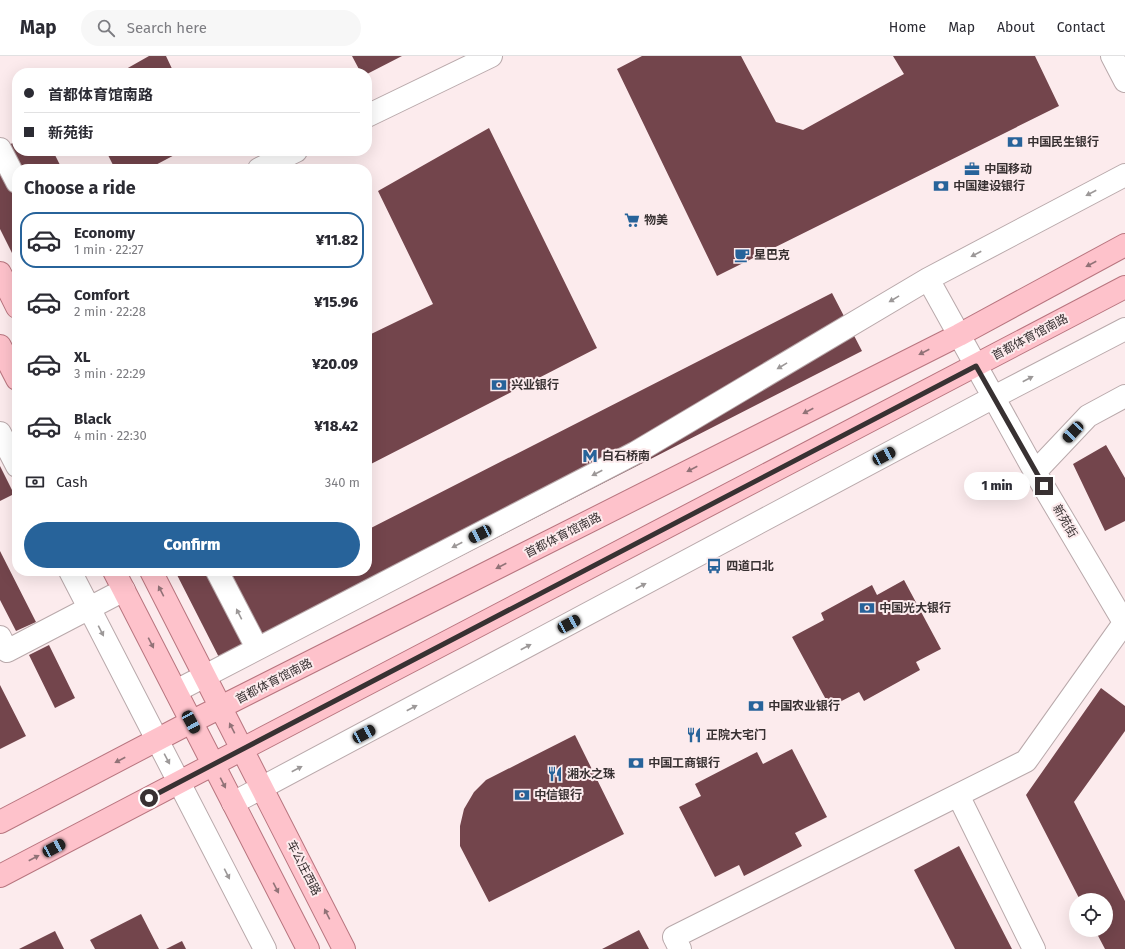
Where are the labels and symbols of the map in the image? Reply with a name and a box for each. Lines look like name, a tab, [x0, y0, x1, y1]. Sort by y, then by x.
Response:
bank icon: 中国民生银行	[1006, 133, 1024, 151]
place label: 中国民生银行	[1027, 135, 1099, 149]
office icon: 中国移动	[963, 160, 981, 178]
place label: 中国移动	[984, 162, 1032, 176]
bank icon: 中国建设银行	[932, 177, 950, 195]
place label: 中国建设银行	[953, 179, 1025, 193]
one-way arrow	[1085, 190, 1096, 196]
supermarket icon: 物美	[623, 211, 641, 229]
place label: 物美	[644, 213, 668, 227]
cafe icon: 星巴克	[733, 246, 751, 264]
place label: 星巴克	[754, 248, 790, 262]
one-way arrow	[970, 251, 981, 257]
one-way arrow	[1085, 261, 1096, 267]
one-way arrow	[888, 296, 900, 303]
street label: 首都体育馆南路	[990, 311, 1070, 363]
one-way arrow	[919, 349, 930, 355]
one-way arrow	[776, 362, 788, 369]
bank icon: 兴业银行	[490, 376, 508, 394]
one-way arrow	[1022, 376, 1034, 383]
place label: 兴业银行	[511, 378, 559, 392]
one-way arrow	[803, 408, 814, 414]
car	[1060, 419, 1086, 445]
car	[871, 445, 897, 467]
metro station icon: 白石桥南	[581, 447, 599, 465]
place label: 白石桥南	[602, 449, 650, 463]
one-way arrow	[687, 466, 698, 473]
one-way arrow	[592, 470, 603, 476]
callout: 1 min	[964, 472, 1030, 500]
route end	[1035, 477, 1053, 495]
street label: 新苑街	[1050, 502, 1080, 540]
street label: 首都体育馆南路	[522, 510, 604, 560]
car	[467, 523, 493, 545]
one-way arrow	[451, 542, 463, 549]
bus stop icon: 四道口北	[705, 557, 723, 575]
place label: 四道口北	[726, 559, 774, 573]
one-way arrow	[496, 563, 507, 569]
one-way arrow	[635, 582, 647, 589]
one-way arrow	[158, 585, 165, 597]
bank icon: 中国光大银行	[858, 599, 876, 617]
place label: 中国光大银行	[879, 601, 951, 615]
one-way arrow	[236, 608, 243, 619]
car	[556, 613, 582, 635]
one-way arrow	[98, 625, 104, 636]
one-way arrow	[148, 637, 154, 649]
one-way arrow	[521, 643, 532, 650]
street label: 首都体育馆南路	[233, 656, 315, 706]
bank icon: 中国农业银行	[747, 697, 765, 715]
place label: 中国农业银行	[768, 699, 840, 713]
one-way arrow	[406, 705, 418, 711]
car	[180, 709, 202, 735]
one-way arrow	[228, 722, 235, 734]
car	[351, 723, 377, 745]
restaurant icon: 正院大宅门	[685, 726, 703, 744]
place label: 正院大宅门	[706, 728, 766, 742]
one-way arrow	[163, 753, 170, 765]
bank icon: 中国工商银行	[627, 754, 645, 772]
one-way arrow	[114, 756, 125, 763]
place label: 中国工商银行	[648, 756, 720, 770]
restaurant icon: 湘水之珠	[546, 765, 564, 783]
one-way arrow	[291, 766, 303, 773]
place label: 湘水之珠	[567, 767, 615, 781]
one-way arrow	[220, 778, 226, 789]
bank icon: 中信银行	[513, 786, 531, 804]
place label: 中信银行	[534, 788, 582, 802]
route start	[140, 789, 158, 807]
car	[41, 837, 67, 859]
street label: 车公庄西路	[284, 838, 324, 898]
one-way arrow	[29, 855, 40, 861]
one-way arrow	[223, 868, 230, 880]
one-way arrow	[273, 882, 280, 894]
one-way arrow	[324, 908, 330, 920]

